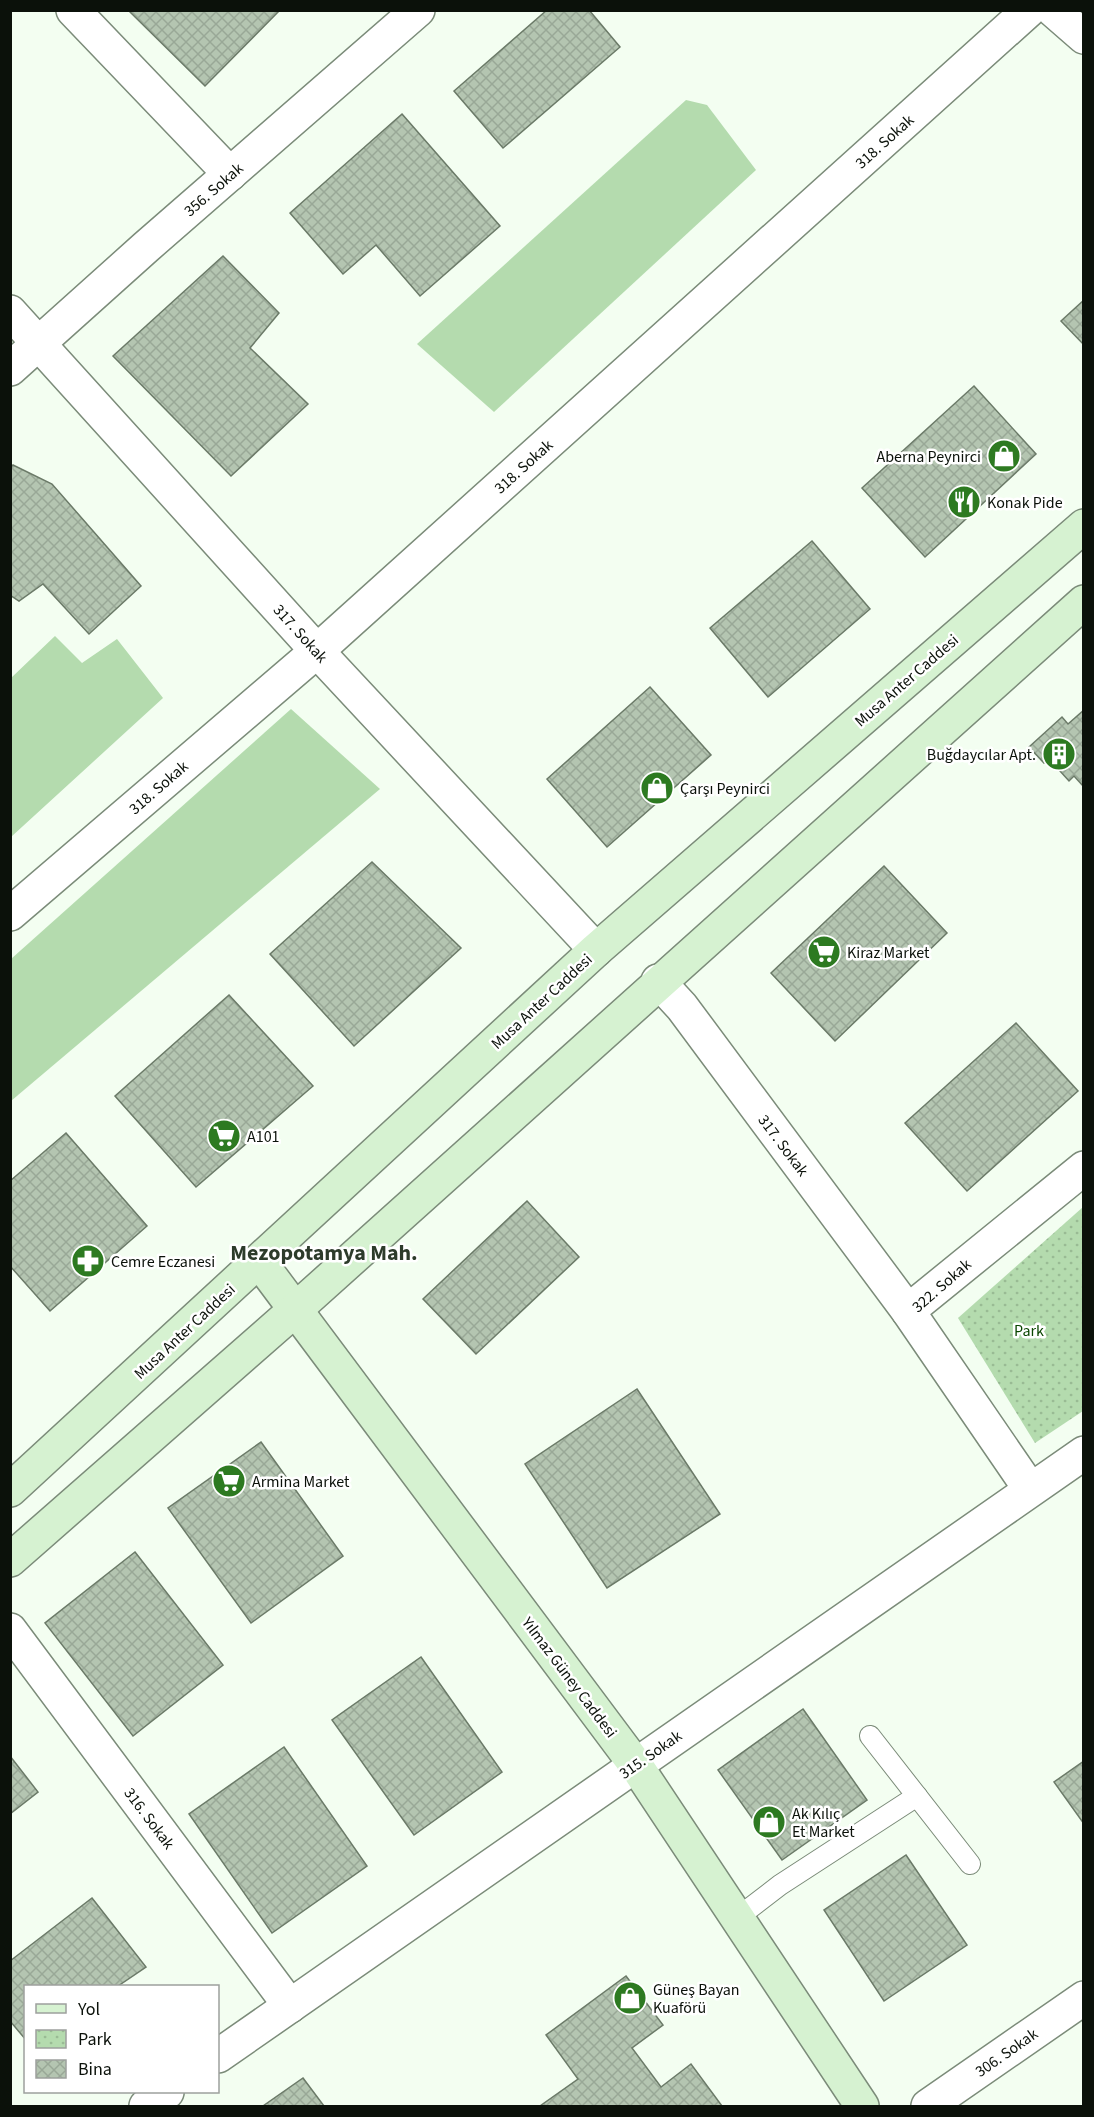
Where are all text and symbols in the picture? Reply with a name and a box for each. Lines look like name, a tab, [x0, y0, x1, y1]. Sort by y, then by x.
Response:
street label: 318. Sokak	[851, 109, 919, 174]
street label: 356. Sokak	[179, 158, 248, 222]
street label: 318. Sokak	[490, 434, 558, 499]
shop icon: Aberna Peynirci	[986, 438, 1022, 474]
place label: Aberna Peynirci	[876, 446, 981, 468]
restaurant icon: Konak Pide	[946, 484, 982, 520]
place label: Konak Pide	[987, 492, 1063, 514]
street label: 317. Sokak	[268, 600, 333, 668]
street label: Musa Anter Caddesi	[850, 629, 963, 732]
building icon: Buğdaycılar Apt.	[1041, 736, 1077, 772]
place label: Buğdaycılar Apt.	[927, 744, 1036, 766]
street label: 318. Sokak	[124, 756, 193, 820]
shop icon: Çarşı Peynirci	[639, 770, 675, 806]
place label: Çarşı Peynirci	[680, 778, 770, 800]
supermarket icon: Kiraz Market	[806, 934, 842, 970]
place label: Kiraz Market	[847, 942, 930, 964]
street label: Musa Anter Caddesi	[486, 949, 597, 1055]
street label: 317. Sokak	[753, 1110, 814, 1181]
supermarket icon: A101	[206, 1118, 242, 1154]
place label: A101	[247, 1126, 280, 1148]
district label: Mezopotamya Mah.	[230, 1237, 418, 1269]
pharmacy icon: Cemre Eczanesi	[70, 1243, 106, 1279]
place label: Cemre Eczanesi	[111, 1251, 215, 1273]
street label: 322. Sokak	[907, 1254, 976, 1318]
street label: Musa Anter Caddesi	[129, 1279, 240, 1385]
park label: Park	[1014, 1320, 1044, 1342]
supermarket icon: Armina Market	[211, 1463, 247, 1499]
place label: Armina Market	[252, 1471, 350, 1493]
street label: Yılmaz Güney Caddesi	[516, 1612, 622, 1742]
street label: 315. Sokak	[615, 1725, 686, 1784]
street label: 316. Sokak	[119, 1783, 180, 1854]
place label: Ak Kılıç Et Market	[792, 1803, 855, 1843]
shop icon: Ak Kılıç Et Market	[751, 1804, 787, 1840]
place label: Güneş Bayan Kuaförü	[653, 1979, 740, 2019]
shop icon: Güneş Bayan Kuaförü	[612, 1980, 648, 2016]
legend	[24, 1985, 219, 2093]
text: Yol	[77, 1997, 100, 2022]
street label: 306. Sokak	[971, 2023, 1042, 2082]
text: Park	[78, 2027, 112, 2052]
text: Bina	[78, 2057, 112, 2082]

